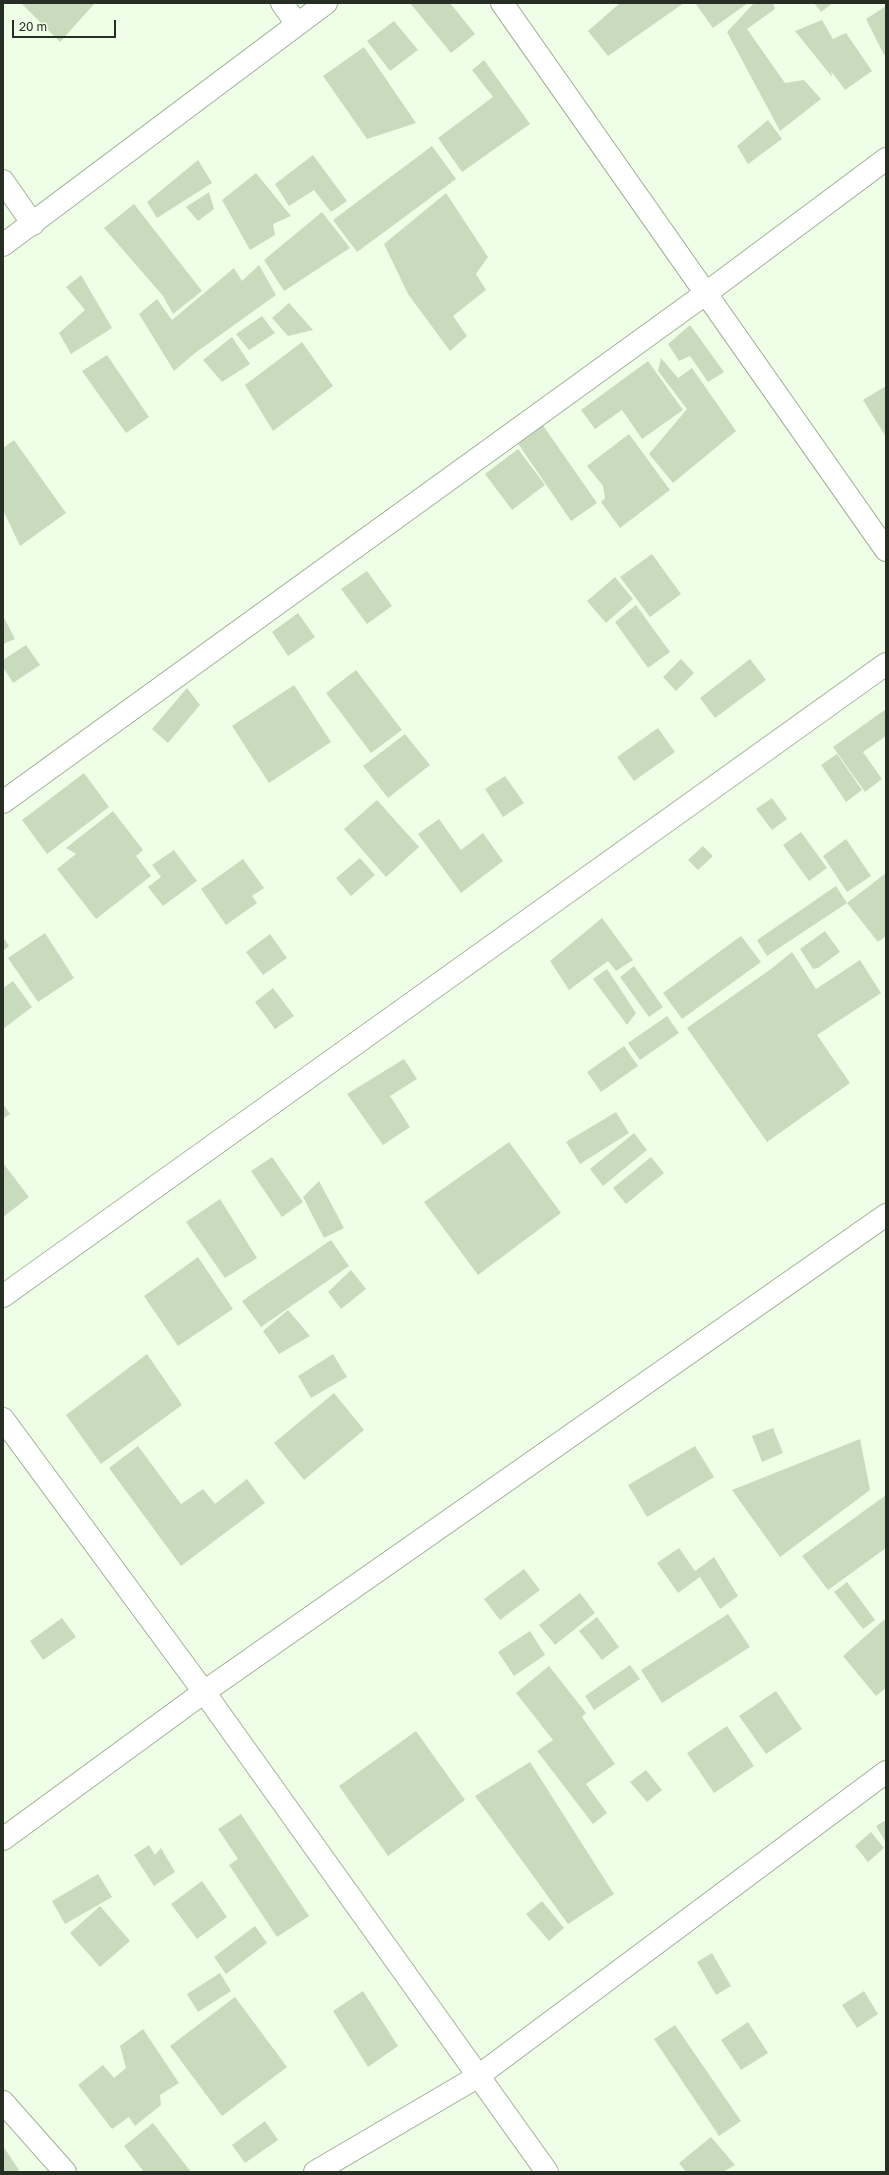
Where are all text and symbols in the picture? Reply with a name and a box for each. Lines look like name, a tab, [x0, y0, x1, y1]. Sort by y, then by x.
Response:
scale bar	[14, 12, 118, 38]
text: 20 m	[19, 19, 47, 34]

